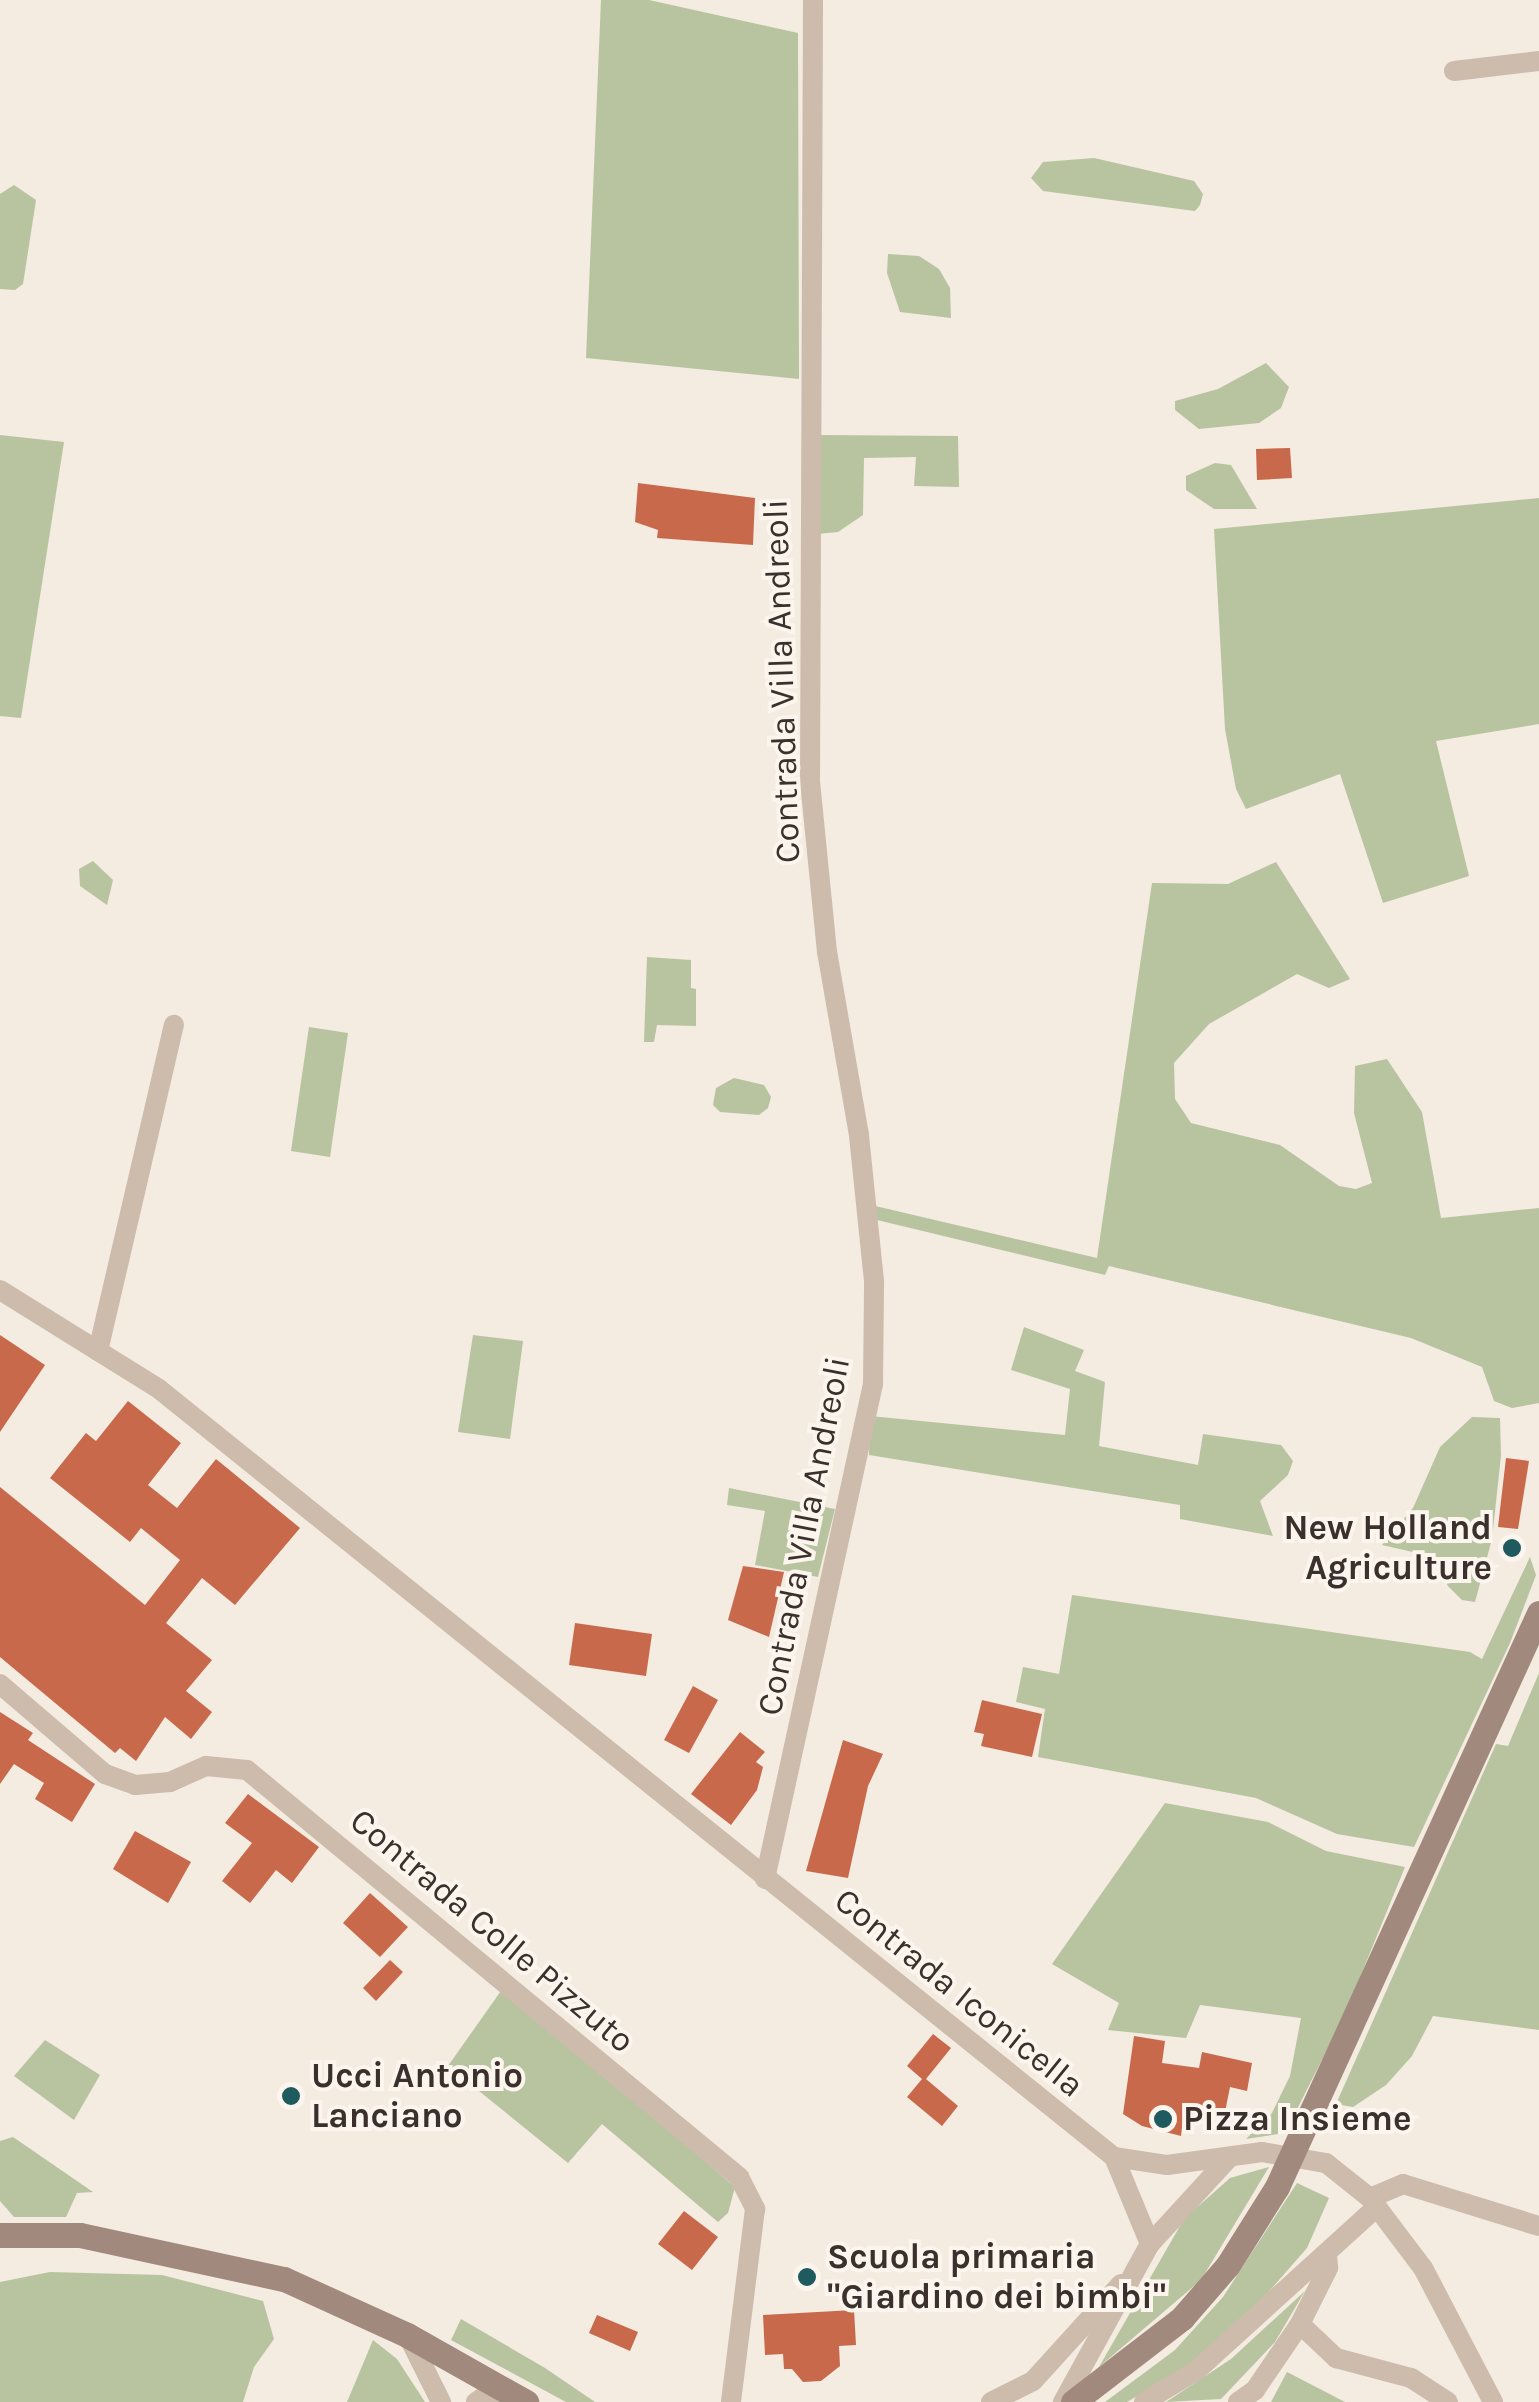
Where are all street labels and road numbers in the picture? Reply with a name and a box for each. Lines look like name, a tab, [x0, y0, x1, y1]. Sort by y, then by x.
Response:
street label: Contrada Villa Andreoli	[755, 498, 809, 864]
street label: Contrada Villa Andreoli	[749, 1353, 859, 1719]
street label: Contrada Colle Pizzuto	[341, 1800, 643, 2062]
street label: Contrada Iconicella	[826, 1880, 1092, 2106]

